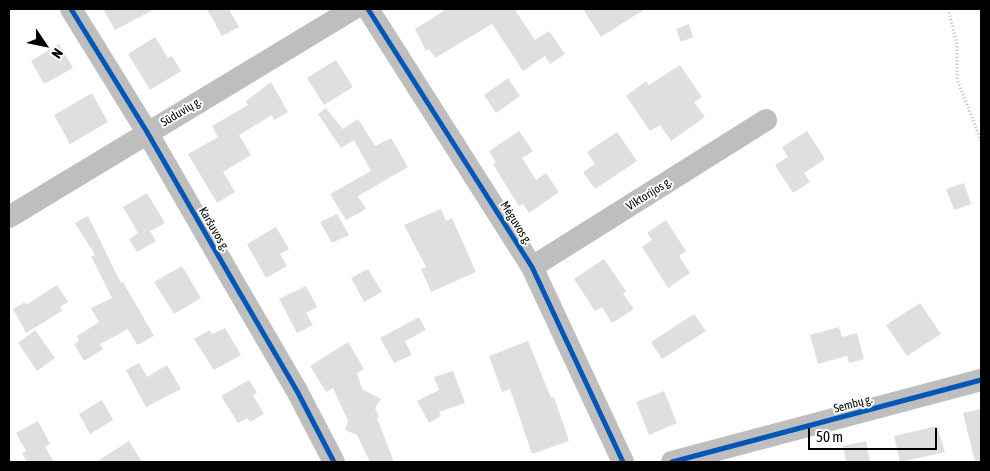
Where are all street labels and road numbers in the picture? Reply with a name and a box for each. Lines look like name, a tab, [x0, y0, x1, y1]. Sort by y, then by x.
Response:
street label: Sūduvių g.	[158, 94, 204, 130]
street label: Viktorijos g.	[624, 174, 674, 214]
street label: Mėguvos g.	[497, 199, 535, 247]
street label: Karšuvos g.	[196, 204, 232, 254]
street label: Sembų g.	[832, 392, 874, 416]

